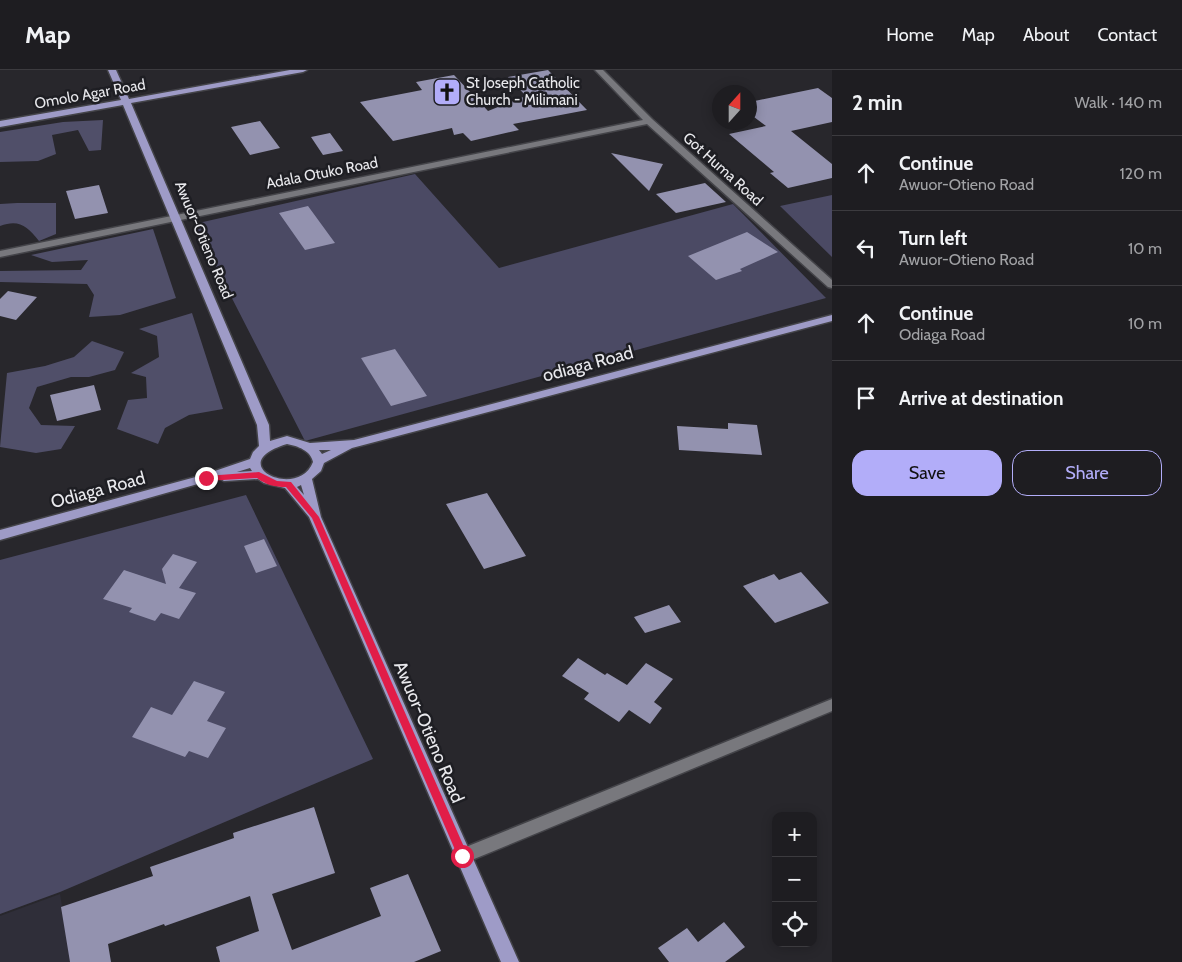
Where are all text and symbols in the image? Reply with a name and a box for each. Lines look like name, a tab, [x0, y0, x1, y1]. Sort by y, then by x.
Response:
text: Map	[25, 20, 71, 49]
text: Home	[886, 24, 934, 46]
text: Map	[962, 24, 995, 46]
text: About	[1023, 24, 1069, 46]
text: Contact	[1097, 24, 1157, 46]
place label: St Joseph Catholic Church - Milimani	[466, 74, 580, 109]
street label: Omolo Agar Road	[33, 75, 147, 113]
church icon: St Joseph Catholic Church - Milimani	[432, 77, 462, 107]
north arrow	[712, 85, 757, 130]
text: 2 min	[852, 90, 903, 115]
text: Walk · 140 m	[1075, 93, 1162, 112]
street label: Got Huma Road	[679, 128, 767, 210]
text: Continue	[899, 152, 973, 175]
street label: Adala Otuko Road	[264, 153, 380, 193]
icon: ahead	[852, 159, 880, 187]
text: 120 m	[1120, 164, 1162, 183]
text: Awuor-Otieno Road	[899, 175, 1034, 194]
street label: Awuor-Otieno Road	[171, 178, 237, 302]
text: Turn left	[899, 227, 967, 250]
icon: left	[852, 234, 880, 262]
text: 10 m	[1128, 239, 1162, 258]
text: Awuor-Otieno Road	[899, 250, 1034, 269]
text: Continue	[899, 302, 973, 325]
icon: ahead	[852, 309, 880, 337]
text: 10 m	[1128, 314, 1162, 333]
text: Odiaga Road	[899, 325, 985, 344]
street label: odiaga Road	[540, 341, 636, 387]
icon: arrive	[852, 384, 880, 412]
text: Arrive at destination	[899, 387, 1063, 410]
button: Save	[852, 450, 1002, 496]
button: Share	[1012, 450, 1162, 496]
street label: Odiaga Road	[48, 467, 148, 513]
route end	[195, 467, 218, 490]
street label: Awuor-Otieno Road	[389, 658, 469, 806]
map controls	[772, 812, 817, 947]
button: +	[772, 812, 817, 857]
route start	[451, 845, 474, 868]
button: −	[772, 857, 817, 902]
button: locate	[772, 902, 817, 947]

